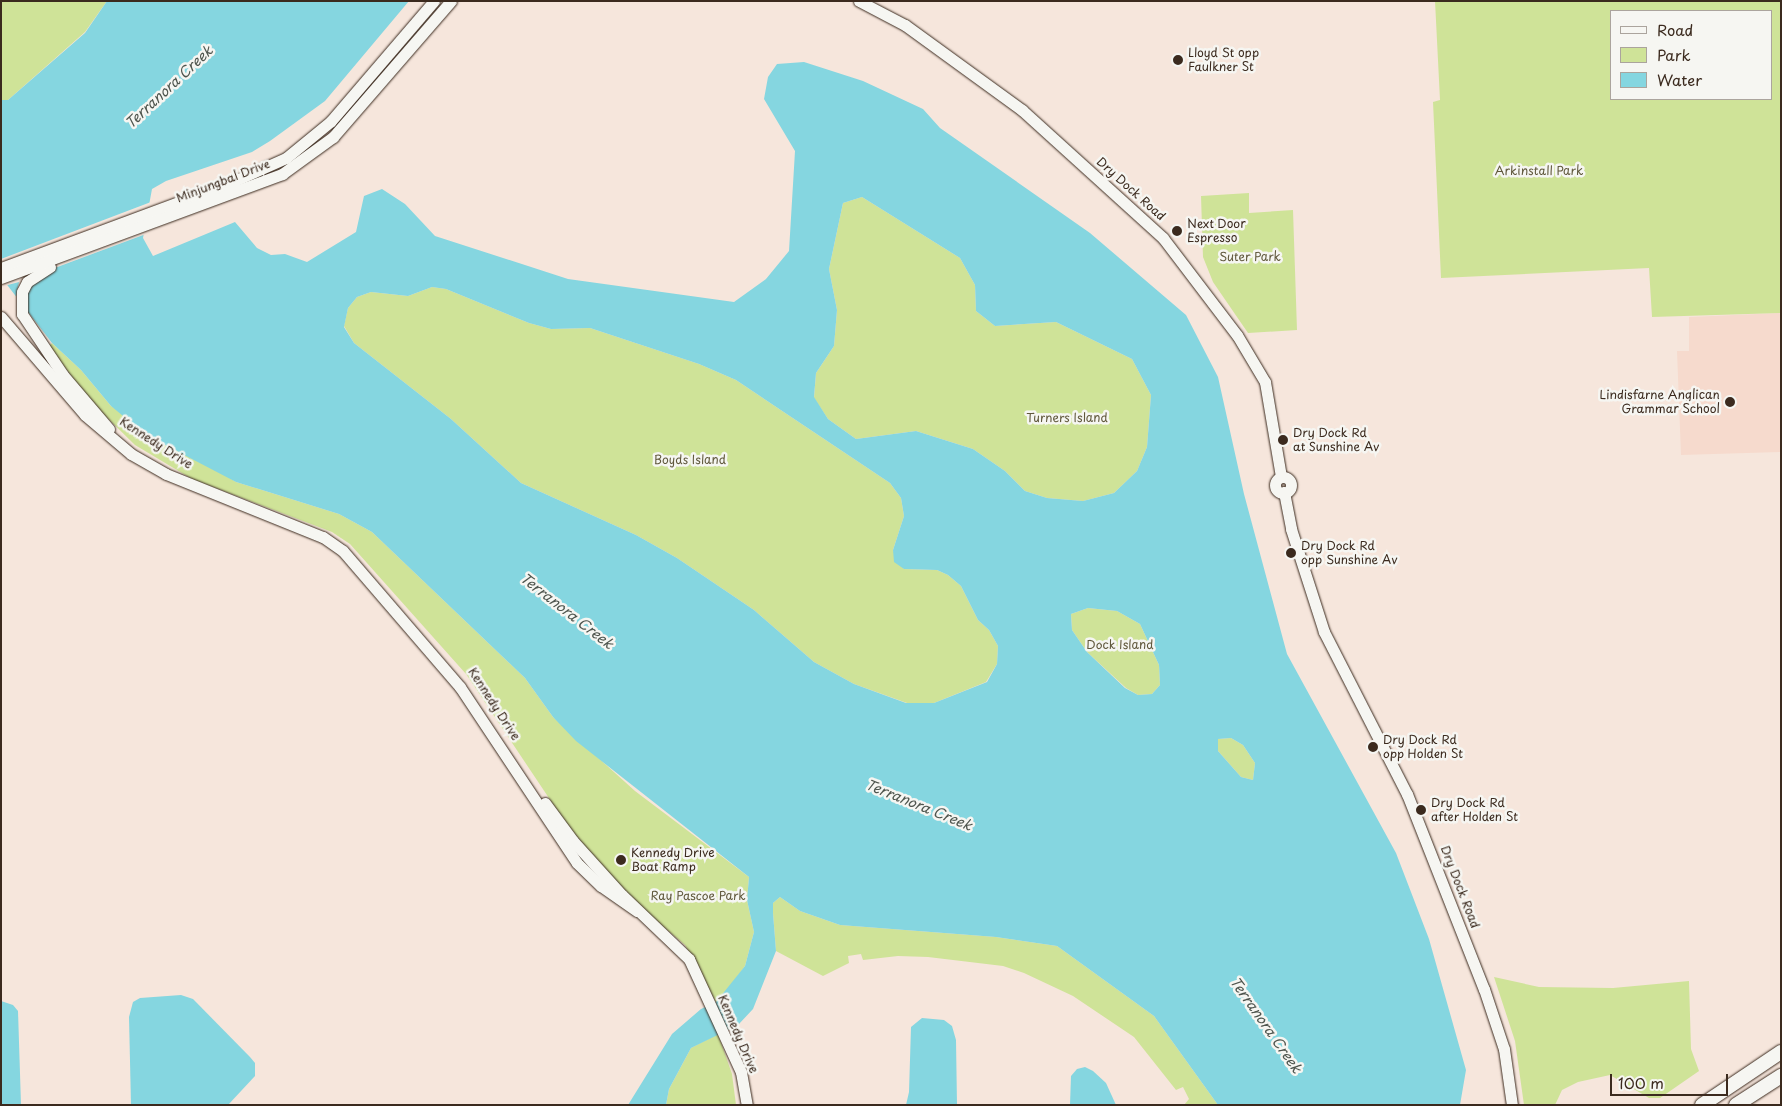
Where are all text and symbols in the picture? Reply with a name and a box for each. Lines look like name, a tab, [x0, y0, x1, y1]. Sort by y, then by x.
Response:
legend	[1610, 10, 1772, 100]
text: Road	[1657, 18, 1693, 41]
water label: Terranora Creek	[122, 42, 216, 132]
text: Park	[1657, 43, 1691, 66]
place label: Lloyd St opp Faulkner St	[1188, 46, 1259, 74]
marker: Lloyd St opp Faulkner St	[1172, 54, 1184, 66]
text: Water	[1657, 68, 1702, 91]
street label: Dry Dock Road	[1094, 154, 1168, 224]
street label: Minjungbal Drive	[174, 157, 272, 205]
park label: Arkinstall Park	[1495, 164, 1583, 178]
place label: Next Door Espresso	[1187, 217, 1247, 245]
marker: Next Door Espresso	[1171, 225, 1183, 237]
park label: Suter Park	[1219, 250, 1281, 264]
place label: Lindisfarne Anglican Grammar School	[1600, 388, 1720, 416]
marker: Lindisfarne Anglican Grammar School	[1724, 396, 1736, 408]
park label: Turners Island	[1026, 411, 1108, 425]
street label: Kennedy Drive	[117, 414, 195, 472]
place label: Dry Dock Rd at Sunshine Av	[1293, 426, 1380, 454]
marker: Dry Dock Rd at Sunshine Av	[1277, 434, 1289, 446]
park label: Boyds Island	[654, 453, 726, 467]
place label: Dry Dock Rd opp Sunshine Av	[1301, 539, 1397, 567]
marker: Dry Dock Rd opp Sunshine Av	[1285, 547, 1297, 559]
water label: Terranora Creek	[517, 569, 617, 653]
park label: Dock Island	[1086, 638, 1154, 652]
street label: Kennedy Drive	[465, 665, 523, 743]
place label: Dry Dock Rd opp Holden St	[1383, 733, 1463, 761]
marker: Dry Dock Rd opp Holden St	[1367, 741, 1379, 753]
water label: Terranora Creek	[863, 776, 975, 834]
place label: Dry Dock Rd after Holden St	[1431, 796, 1519, 824]
marker: Dry Dock Rd after Holden St	[1415, 804, 1427, 816]
street label: Dry Dock Road	[1438, 844, 1482, 930]
place label: Kennedy Drive Boat Ramp	[631, 846, 715, 874]
marker: Kennedy Drive Boat Ramp	[615, 854, 627, 866]
park label: Ray Pascoe Park	[650, 889, 746, 903]
water label: Terranora Creek	[1227, 974, 1305, 1076]
street label: Kennedy Drive	[715, 993, 761, 1075]
scale bar	[1612, 1064, 1730, 1096]
text: 100 m	[1618, 1071, 1664, 1094]

